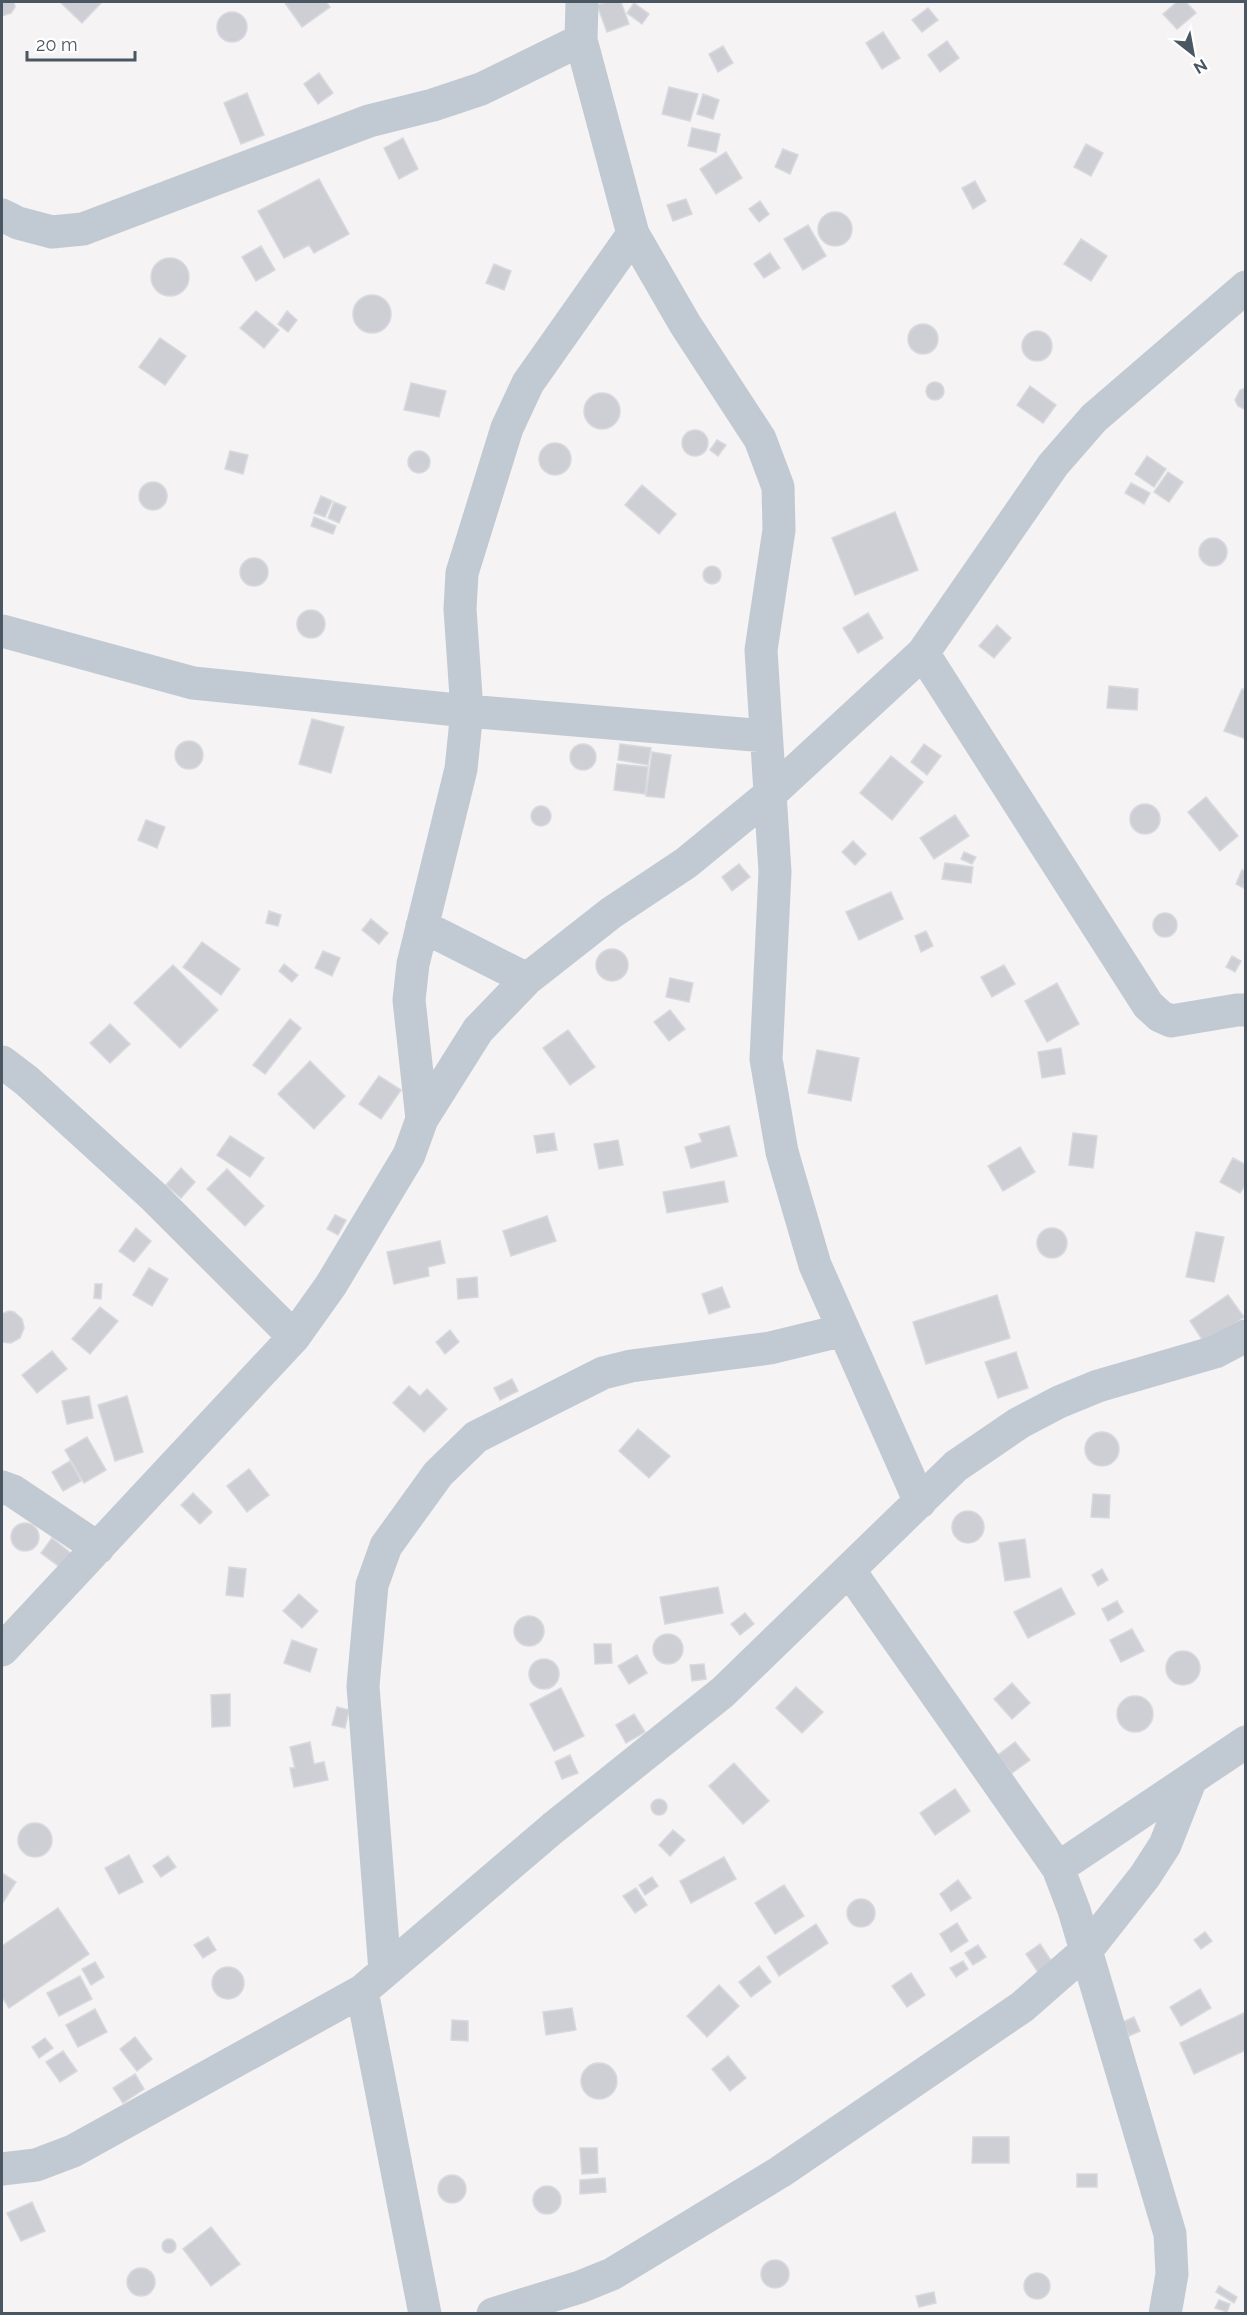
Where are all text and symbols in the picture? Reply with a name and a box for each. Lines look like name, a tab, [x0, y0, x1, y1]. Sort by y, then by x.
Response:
scale bar	[27, 24, 135, 62]
north arrow	[1163, 24, 1223, 84]
text: 20 m	[36, 34, 78, 55]
text: N	[1190, 55, 1211, 78]

